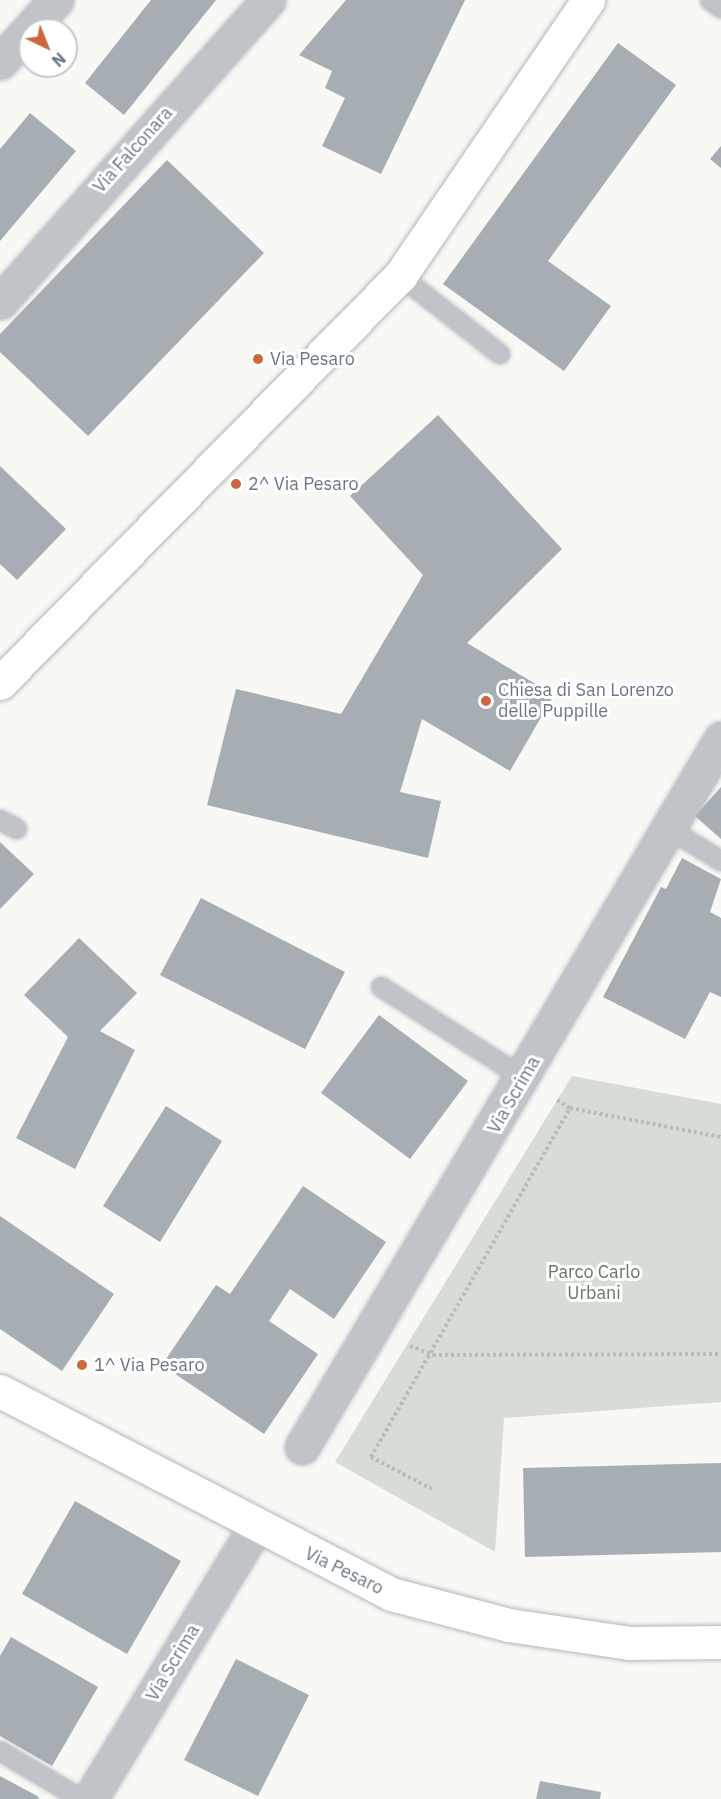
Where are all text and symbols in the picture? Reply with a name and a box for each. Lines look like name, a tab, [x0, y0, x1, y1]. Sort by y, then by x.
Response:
north arrow	[18, 18, 78, 78]
text: N	[48, 48, 70, 71]
street label: Via Falconara	[89, 103, 177, 197]
place label: Via Pesaro	[270, 348, 355, 370]
marker: Via Pesaro	[251, 352, 265, 366]
place label: 2^ Via Pesaro	[248, 473, 359, 495]
marker: 2^ Via Pesaro	[229, 477, 243, 491]
place label: Chiesa di San Lorenzo delle Puppille	[498, 680, 674, 722]
marker: Chiesa di San Lorenzo delle Puppille	[479, 694, 493, 708]
street label: Via Scrima	[483, 1053, 545, 1137]
park label: Parco Carlo Urbani	[548, 1262, 640, 1304]
place label: 1^ Via Pesaro	[94, 1354, 205, 1376]
marker: 1^ Via Pesaro	[75, 1358, 89, 1372]
street label: Via Pesaro	[301, 1543, 387, 1599]
street label: Via Scrima	[142, 1621, 204, 1705]

